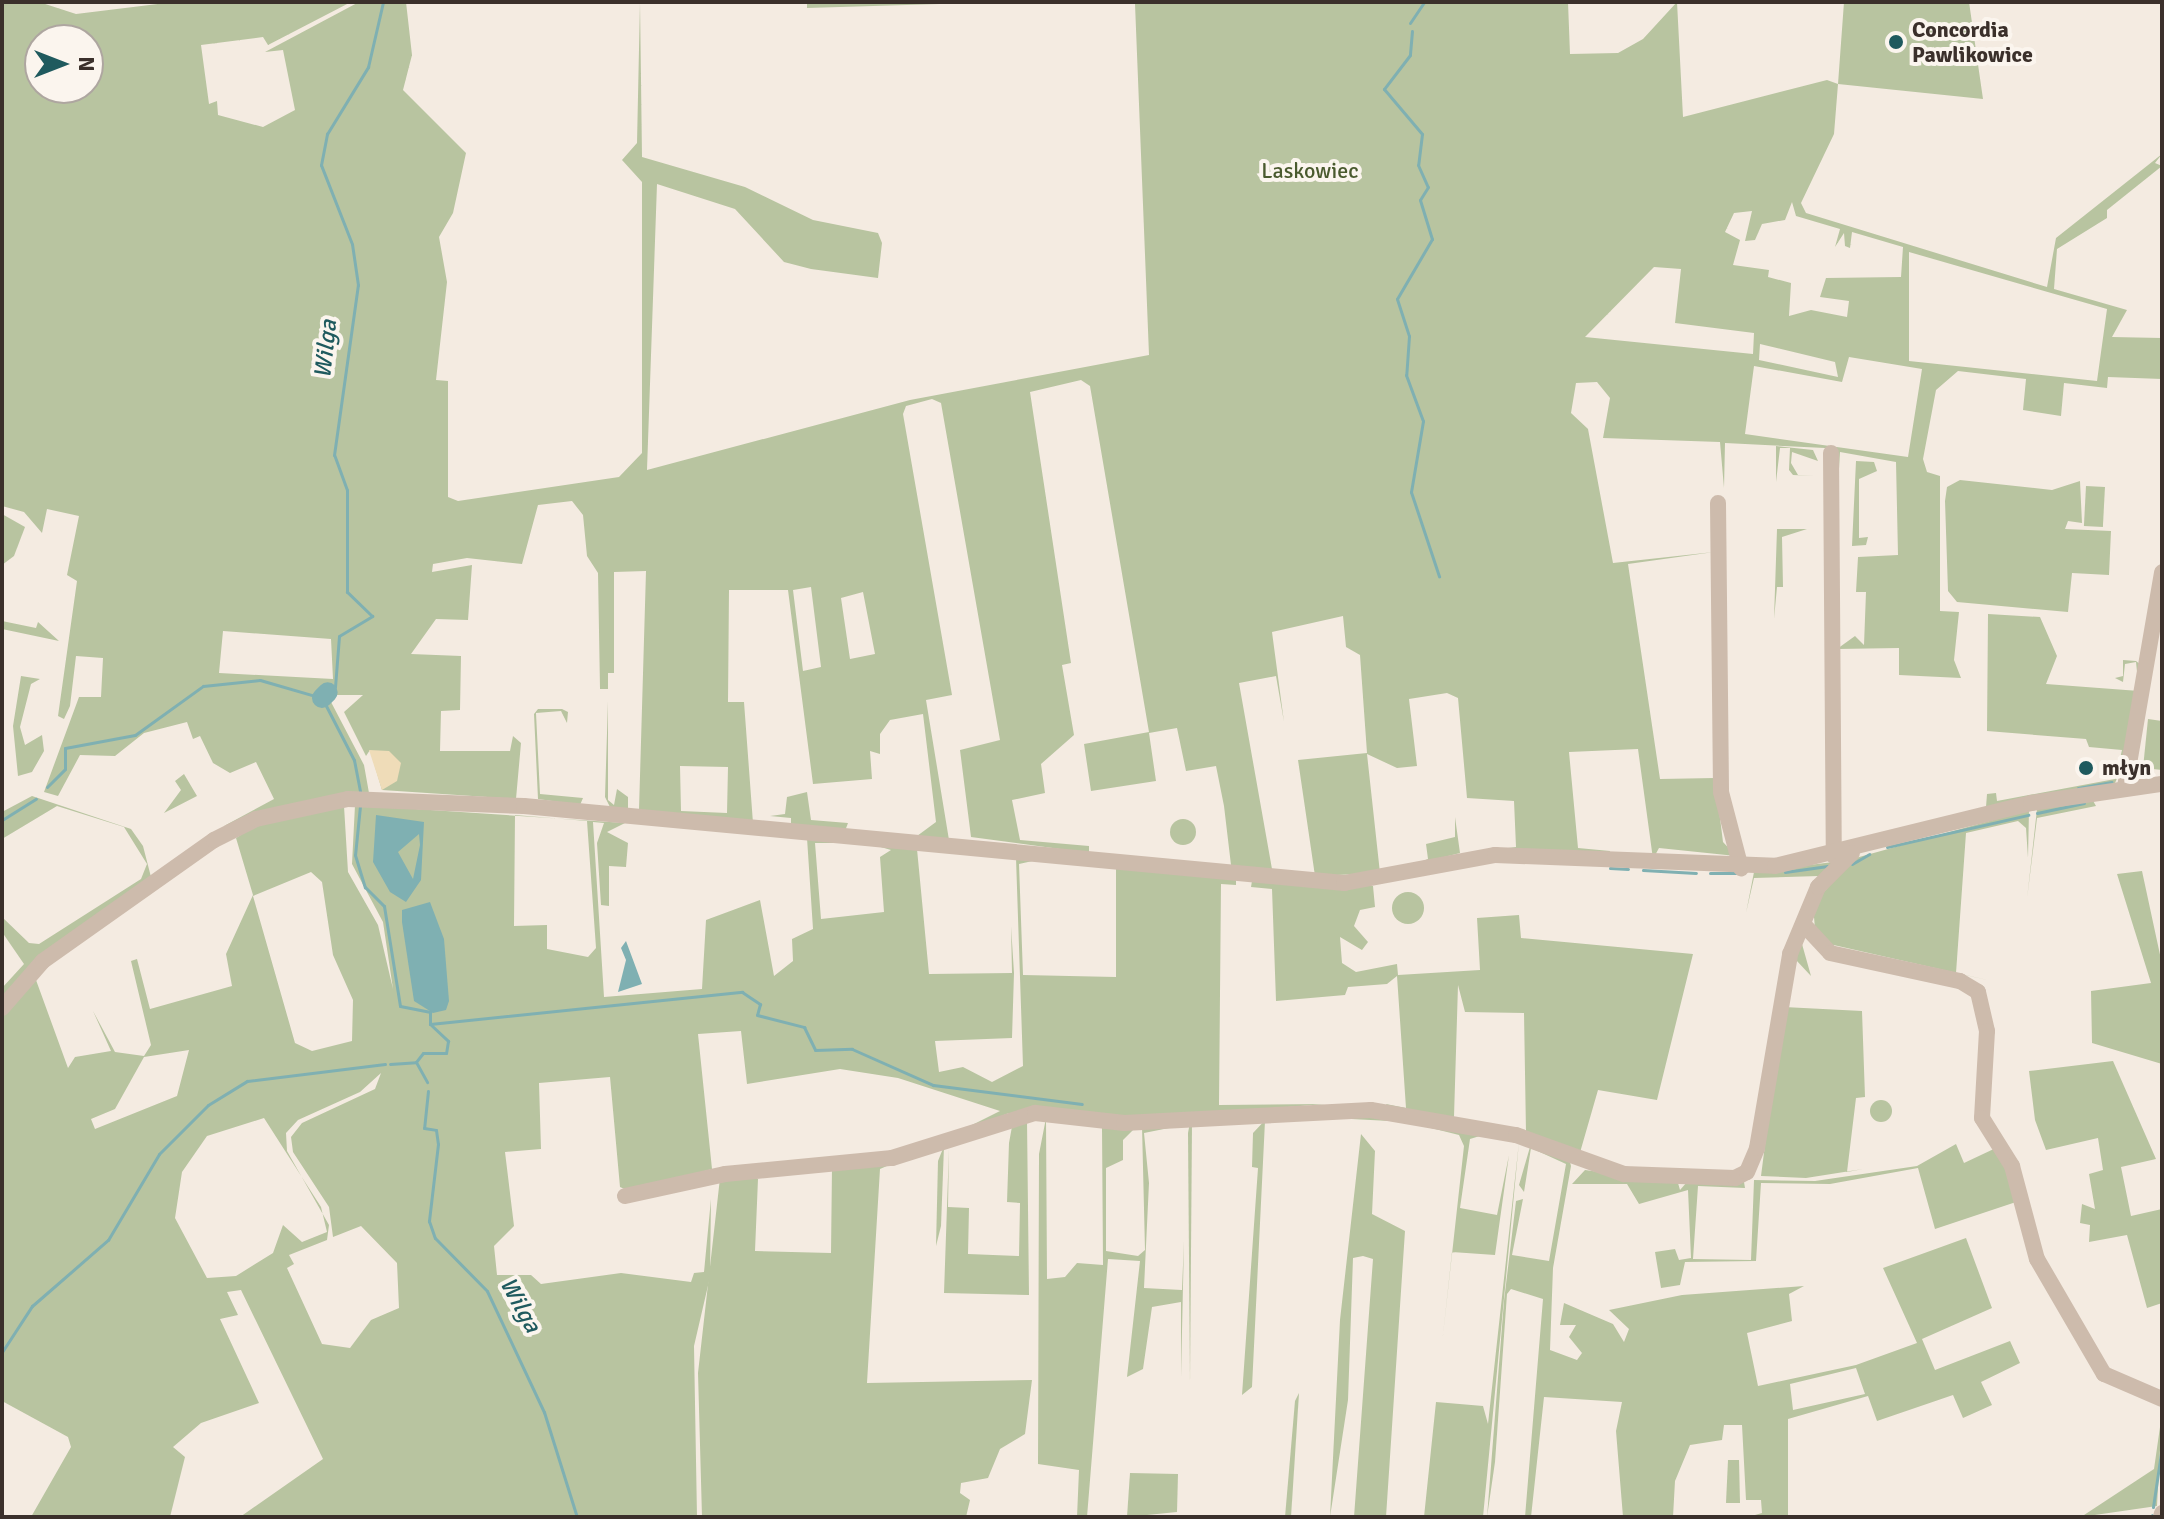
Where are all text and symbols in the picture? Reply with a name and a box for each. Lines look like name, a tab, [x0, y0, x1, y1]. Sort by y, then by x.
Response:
place label: Concordia Pawlikowice	[1912, 16, 2033, 68]
north arrow	[24, 24, 104, 104]
marker: Concordia Pawlikowice	[1887, 33, 1905, 51]
text: N	[73, 56, 100, 72]
park label: Laskowiec	[1261, 158, 1359, 184]
water label: Wilga	[309, 318, 343, 380]
place label: młyn	[2102, 755, 2151, 781]
marker: młyn	[2077, 759, 2095, 777]
water label: Wilga	[493, 1272, 547, 1338]

